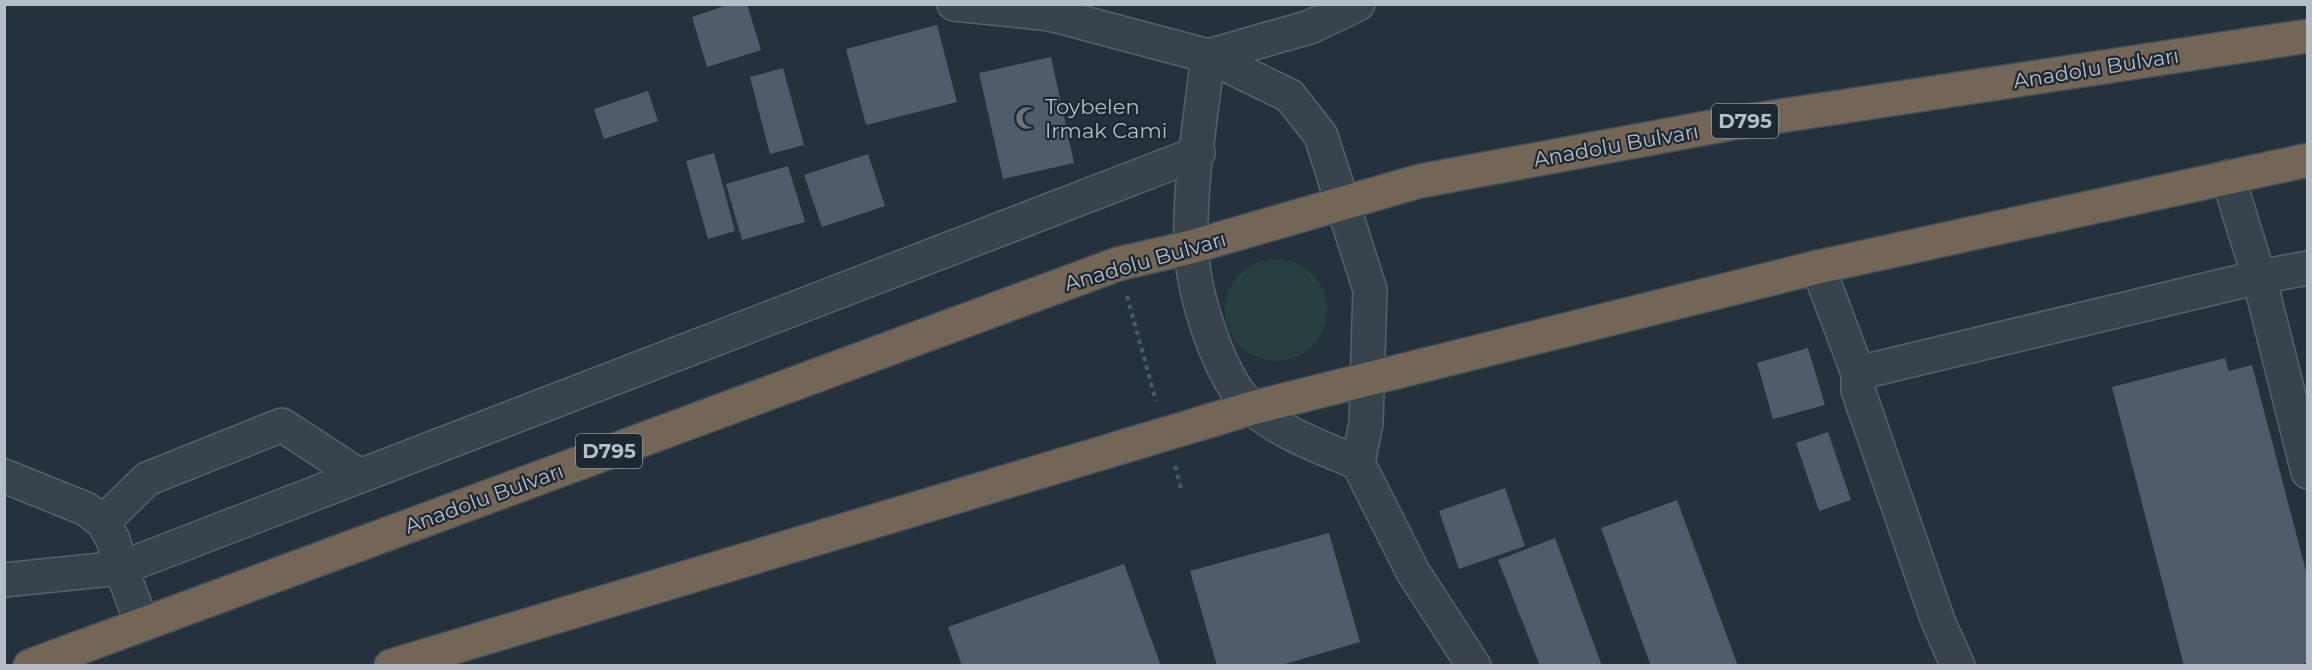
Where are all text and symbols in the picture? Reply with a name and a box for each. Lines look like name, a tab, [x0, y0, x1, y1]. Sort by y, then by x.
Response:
street label: Anadolu Bulvarı	[2011, 43, 2181, 93]
place label: Toybelen Irmak Cami	[1045, 94, 1167, 143]
road number: D795	[1712, 104, 1778, 138]
mosque icon: Toybelen Irmak Cami	[1014, 105, 1040, 131]
street label: Anadolu Bulvarı	[1532, 118, 1700, 172]
street label: Anadolu Bulvarı	[1061, 226, 1229, 296]
road number: D795	[576, 434, 642, 468]
street label: Anadolu Bulvarı	[401, 458, 567, 538]

